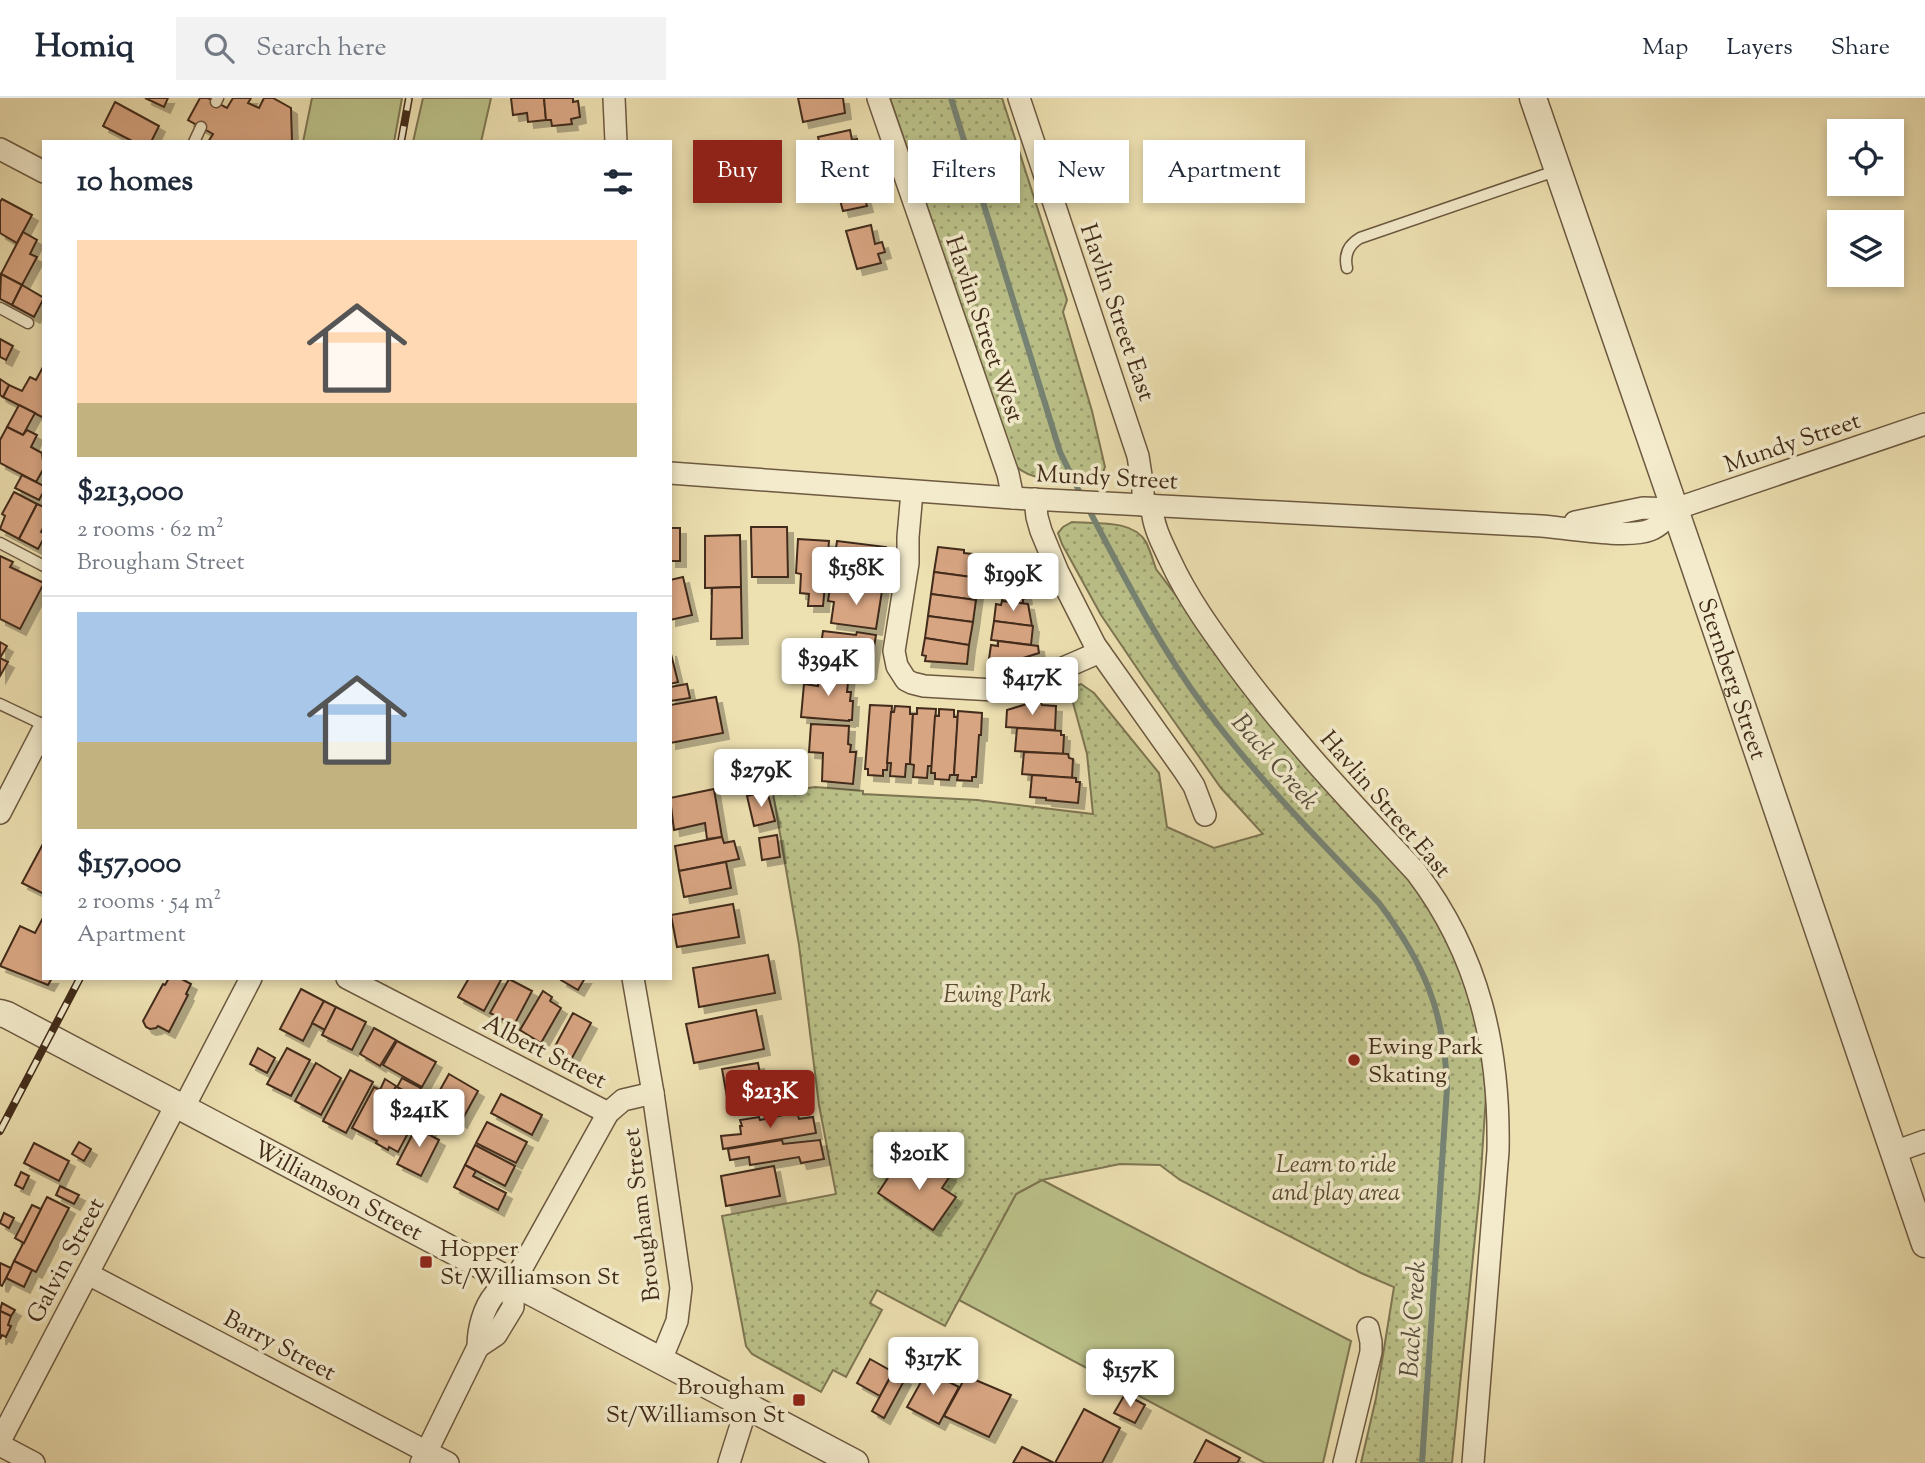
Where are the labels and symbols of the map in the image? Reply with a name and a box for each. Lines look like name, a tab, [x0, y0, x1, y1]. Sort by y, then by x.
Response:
street label: Havlin Street East	[1070, 220, 1162, 406]
street label: Havlin Street West	[935, 232, 1031, 427]
street label: Mundy Street	[1720, 405, 1865, 483]
street label: Mundy Street	[1035, 458, 1179, 500]
pin: $158K	[807, 547, 905, 607]
pin: $199K	[964, 554, 1062, 613]
street label: Sternberg Street	[1688, 594, 1774, 765]
pin: $394K	[779, 638, 877, 698]
pin: $417K	[983, 658, 1081, 717]
water label: Back Creek	[1222, 706, 1327, 819]
street label: Havlin Street East	[1311, 724, 1458, 886]
pin: $279K	[712, 750, 810, 809]
park label: Ewing Park	[943, 979, 1051, 1013]
street label: Albert Street	[476, 1007, 612, 1099]
place label: Ewing Park Skating	[1368, 1031, 1484, 1093]
marker: Ewing Park Skating	[1346, 1052, 1362, 1068]
pin: $213K	[721, 1070, 819, 1130]
pin: $241K	[370, 1090, 468, 1149]
street label: Brougham Street	[615, 1126, 671, 1304]
pin: $201K	[870, 1132, 968, 1192]
street label: Williamson Street	[247, 1133, 428, 1251]
park label: Learn to ride and play area	[1272, 1149, 1400, 1211]
street label: Galvin Street	[19, 1192, 114, 1330]
place label: Hopper St/Williamson St	[440, 1233, 619, 1295]
marker: Hopper St/Williamson St	[418, 1254, 434, 1270]
water label: Back Creek	[1392, 1259, 1437, 1379]
street label: Barry Street	[217, 1303, 341, 1391]
pin: $317K	[884, 1338, 982, 1397]
pin: $157K	[1081, 1350, 1179, 1409]
place label: Brougham St/Williamson St	[606, 1371, 785, 1433]
marker: Brougham St/Williamson St	[791, 1392, 807, 1408]

